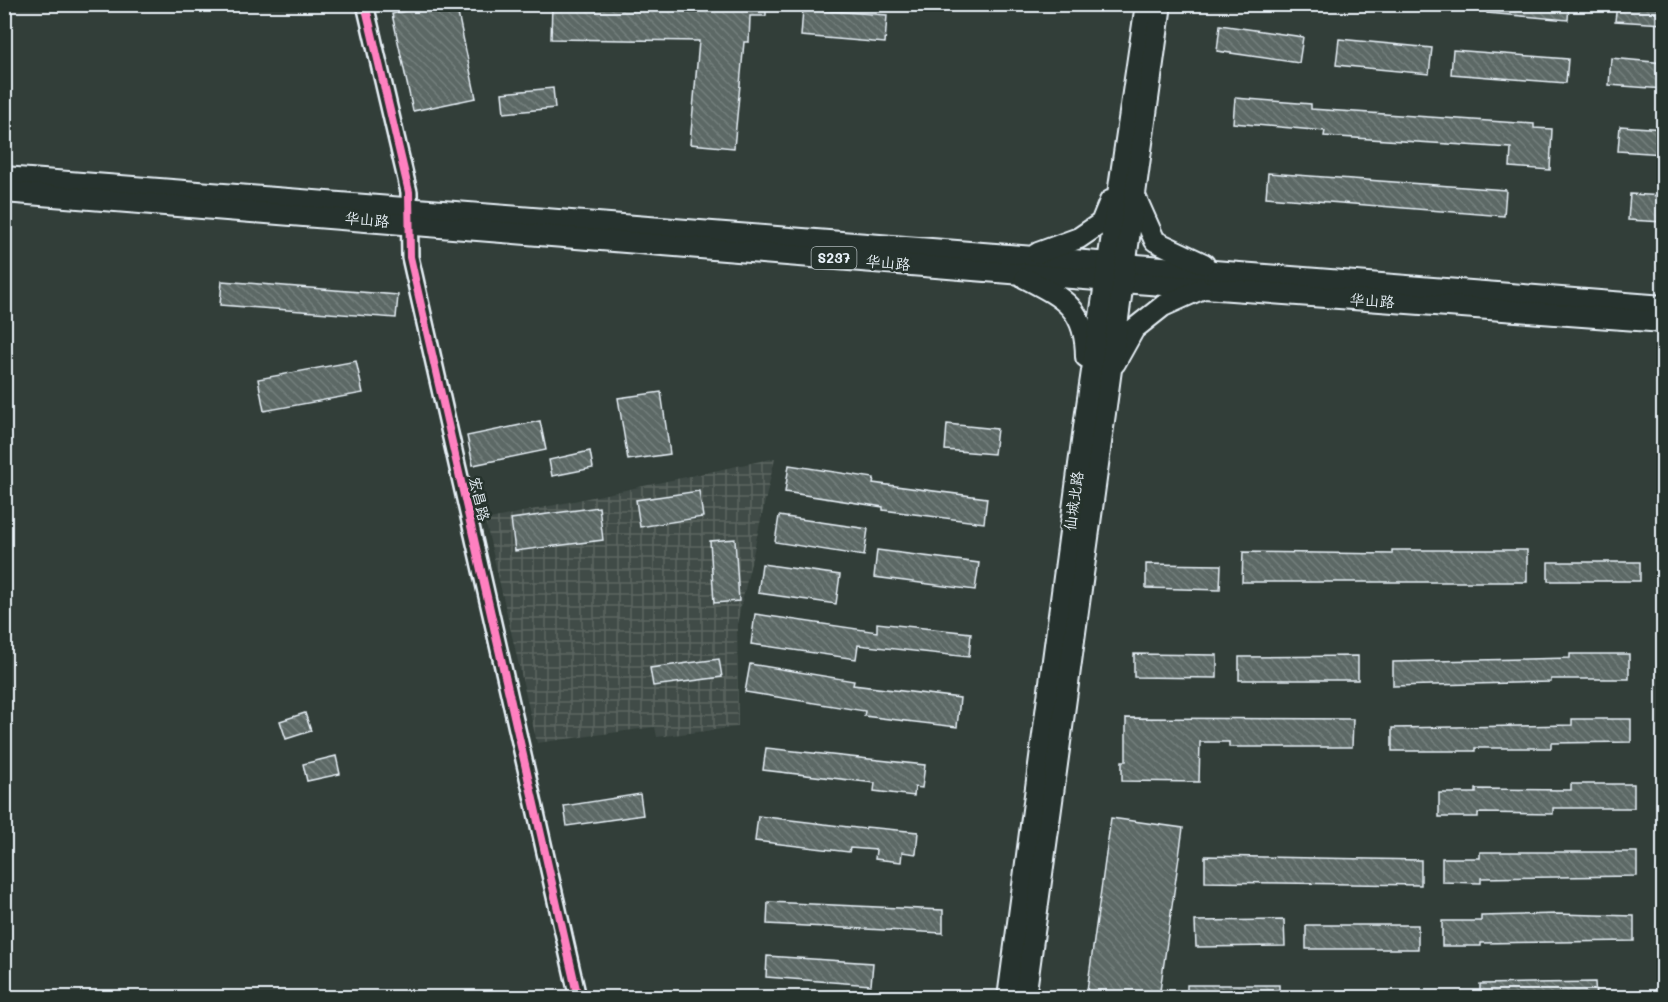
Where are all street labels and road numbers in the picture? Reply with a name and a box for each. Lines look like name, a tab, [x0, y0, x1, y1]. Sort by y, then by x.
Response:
street label: 华山路	[344, 207, 390, 231]
road number: S237	[812, 247, 856, 269]
street label: 华山路	[865, 250, 911, 274]
street label: 华山路	[1349, 288, 1395, 312]
street label: 仙城北路	[1059, 470, 1087, 532]
street label: 宏昌路	[465, 475, 495, 523]

